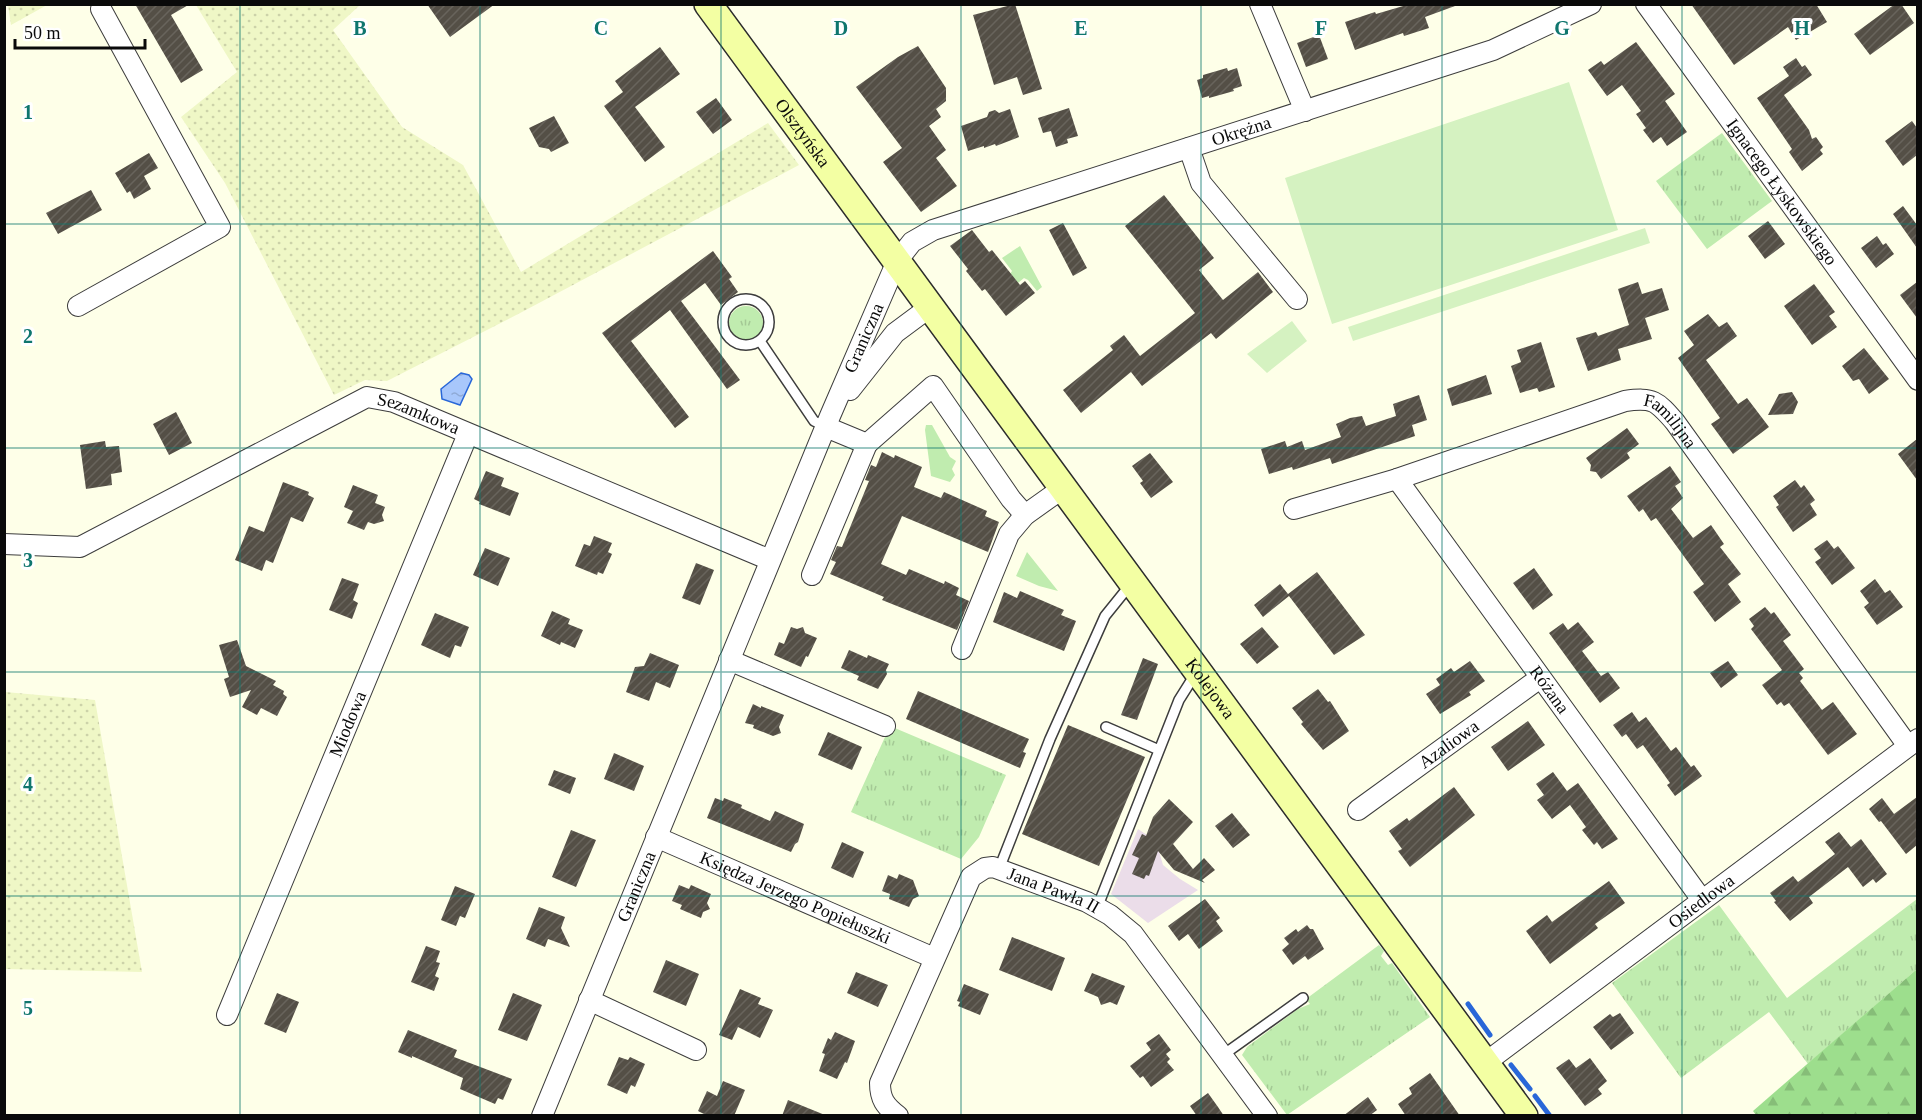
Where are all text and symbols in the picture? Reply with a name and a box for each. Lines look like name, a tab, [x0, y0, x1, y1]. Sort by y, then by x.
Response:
scale bar	[15, 12, 146, 50]
text: B	[353, 17, 367, 39]
text: C	[594, 17, 608, 39]
text: D	[834, 17, 848, 39]
text: E	[1074, 17, 1088, 39]
text: F	[1315, 17, 1327, 39]
text: G	[1554, 17, 1570, 39]
text: H	[1794, 17, 1810, 39]
text: 50 m	[24, 23, 61, 43]
street label: Olsztyńska	[771, 95, 834, 171]
text: 1	[23, 101, 33, 123]
street label: Okrężna	[1209, 112, 1273, 150]
street label: Ignacego Łyskowskiego	[1722, 115, 1842, 269]
street label: Graniczna	[840, 300, 888, 376]
text: 2	[23, 325, 33, 347]
street label: Sezamkowa	[376, 389, 463, 438]
street label: Familijna	[1642, 390, 1701, 452]
text: 3	[23, 549, 33, 571]
street label: Kolejowa	[1182, 654, 1239, 723]
street label: Różana	[1526, 662, 1573, 717]
street label: Miodowa	[325, 688, 370, 760]
street label: Azaliowa	[1415, 716, 1482, 773]
text: 4	[23, 773, 33, 795]
street label: Księdza Jerzego Popiełuszki	[697, 847, 894, 948]
street label: Graniczna	[613, 849, 660, 925]
street label: Jana Pawła II	[1005, 863, 1103, 917]
street label: Osiedlowa	[1664, 870, 1738, 932]
text: 5	[23, 997, 33, 1019]

